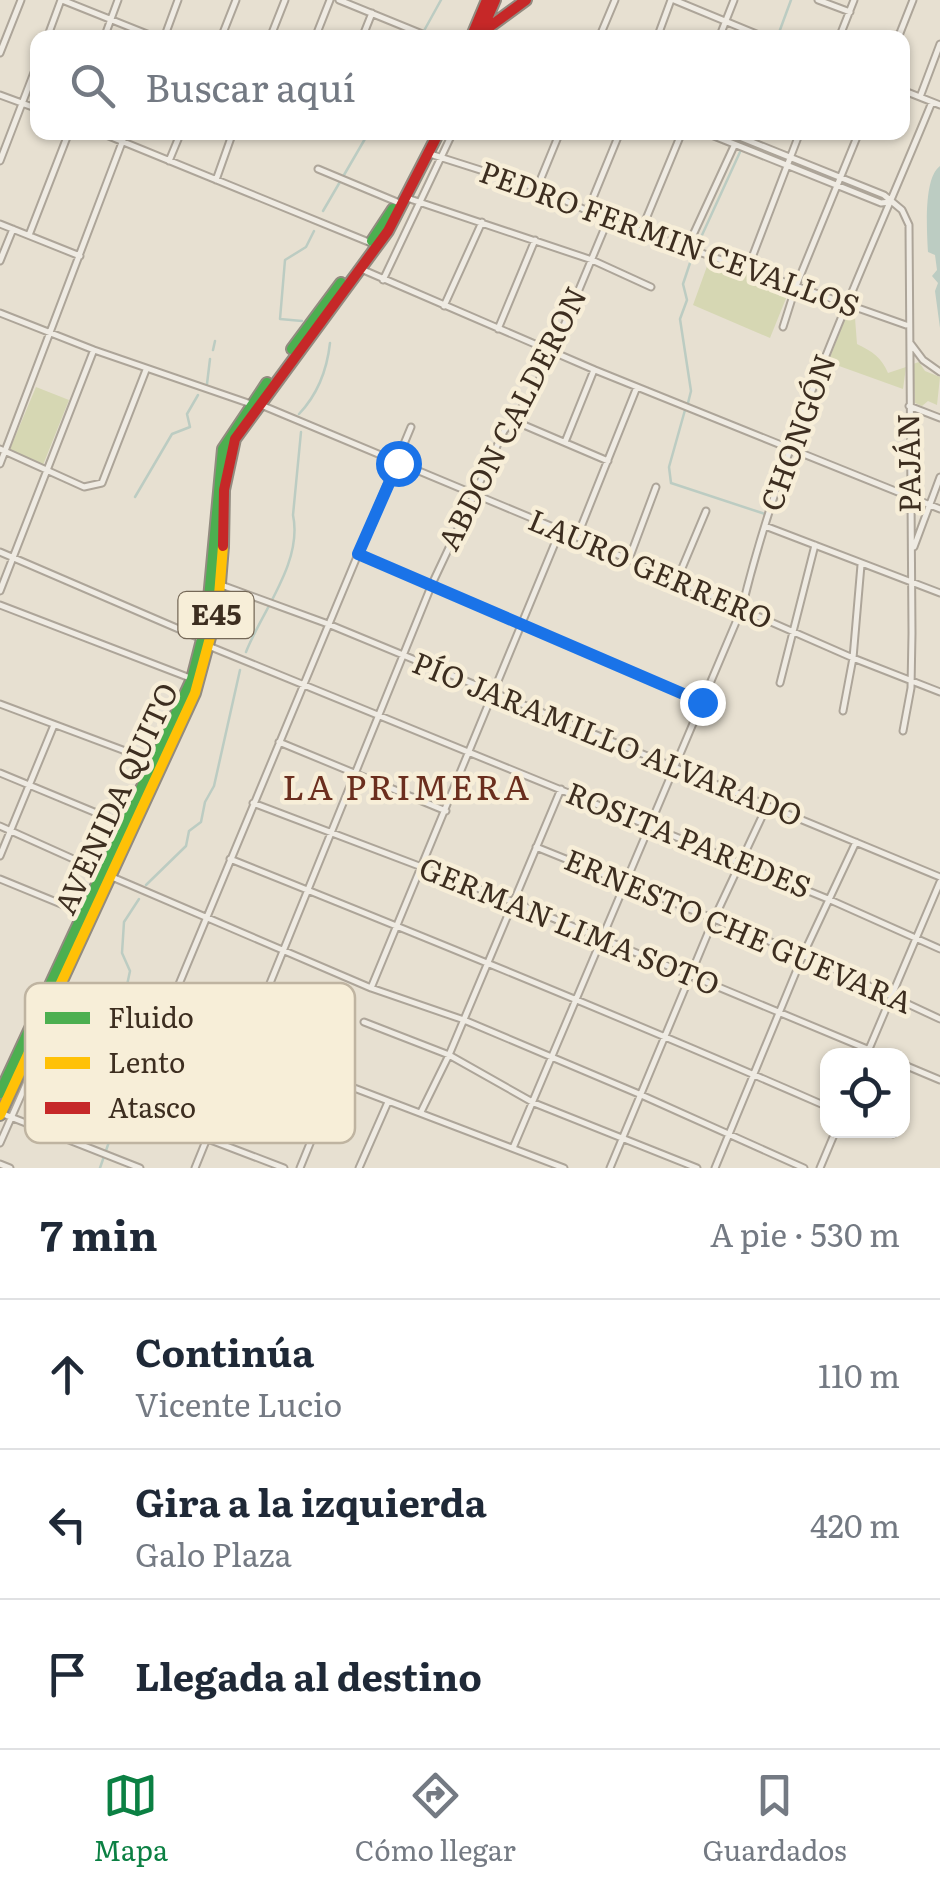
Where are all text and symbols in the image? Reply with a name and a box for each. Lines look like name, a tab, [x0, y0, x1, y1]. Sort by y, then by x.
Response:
search box	[30, 30, 910, 140]
text: Buscar aquí	[145, 57, 355, 114]
icon: search	[65, 58, 120, 113]
street label: PEDRO FERMIN CEVALLOS	[474, 148, 866, 326]
street label: ABDON CALDERON	[425, 278, 596, 557]
street label: CHONGÓN	[747, 347, 845, 517]
street label: PAJÁN	[884, 413, 930, 513]
route start	[376, 441, 422, 487]
street label: LAURO GERRERO	[523, 496, 780, 638]
road number: E45	[178, 592, 254, 638]
street label: PÍO JARAMILLO ALVARADO	[407, 639, 810, 836]
street label: AVENIDA QUITO	[41, 675, 187, 921]
route end	[680, 680, 726, 726]
district label: LA PRIMERA	[282, 759, 532, 811]
street label: ROSITA PAREDES	[560, 769, 818, 907]
street label: ERNESTO CHE GUEVARA	[558, 836, 920, 1023]
street label: GERMAN LIMA SOTO	[413, 844, 727, 1005]
legend	[25, 983, 355, 1143]
text: Fluido	[108, 995, 194, 1037]
text: Lento	[108, 1040, 185, 1082]
map controls	[820, 1048, 910, 1138]
button: locate	[820, 1048, 910, 1138]
text: Atasco	[108, 1085, 196, 1127]
text: 7 min	[40, 1202, 158, 1264]
text: A pie · 530 m	[710, 1209, 900, 1257]
text: Continúa	[135, 1322, 314, 1379]
icon: ahead	[40, 1347, 95, 1402]
text: 110 m	[818, 1350, 900, 1398]
text: Vicente Lucio	[135, 1379, 342, 1427]
text: Gira a la izquierda	[135, 1472, 487, 1529]
icon: left	[40, 1497, 95, 1552]
text: 420 m	[810, 1500, 900, 1548]
text: Galo Plaza	[135, 1529, 292, 1577]
text: Llegada al destino	[135, 1646, 482, 1703]
icon: arrive	[40, 1647, 95, 1702]
tab: Mapa	[93, 1768, 168, 1870]
tab: Cómo llegar	[355, 1768, 516, 1870]
tab: Guardados	[703, 1768, 847, 1870]

